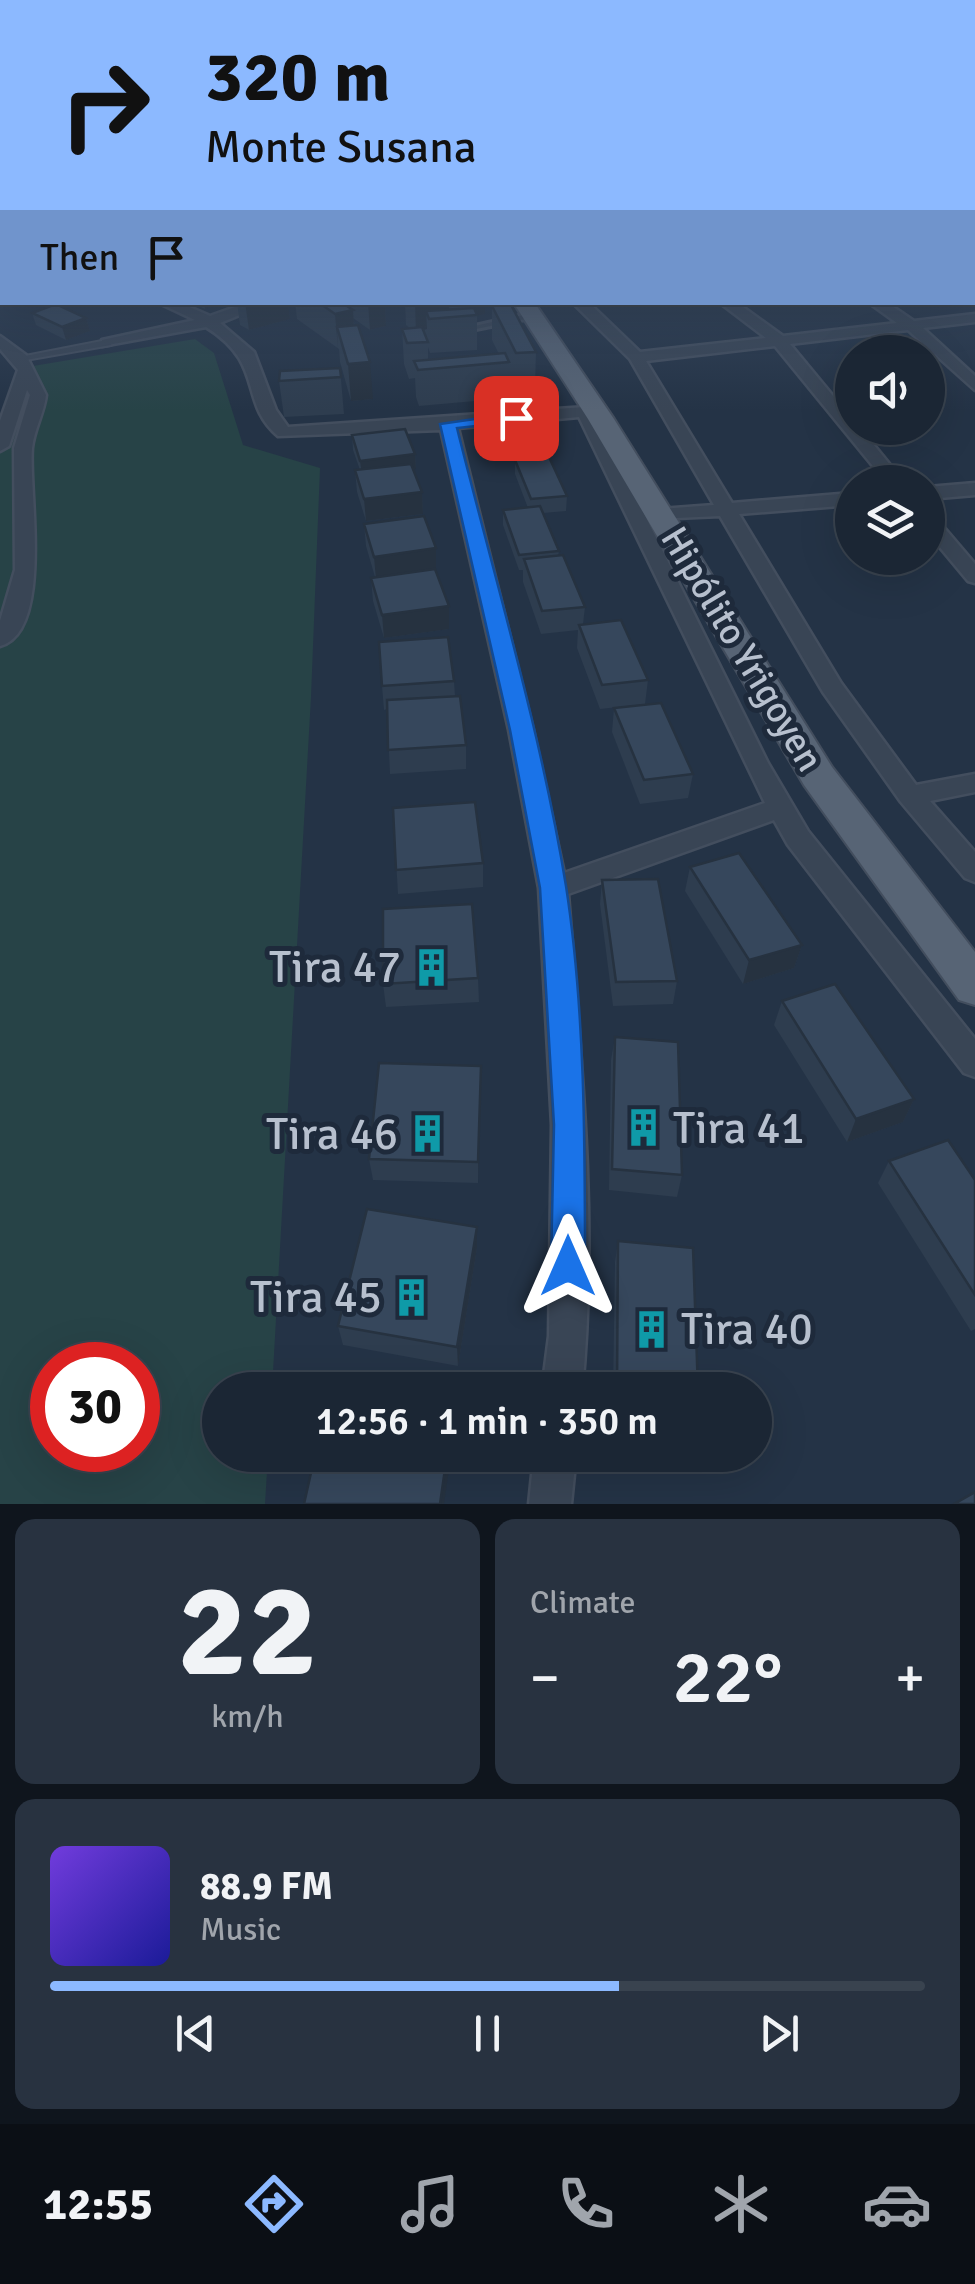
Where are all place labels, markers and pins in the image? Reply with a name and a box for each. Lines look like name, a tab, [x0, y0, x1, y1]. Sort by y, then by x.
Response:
pin	[474, 376, 559, 461]
place label: Tira 47	[269, 940, 401, 995]
building icon: Tira 47	[410, 946, 452, 988]
place label: Tira 41	[673, 1101, 805, 1156]
place label: Tira 46	[266, 1107, 398, 1162]
building icon: Tira 41	[622, 1107, 664, 1149]
building icon: Tira 46	[407, 1113, 449, 1155]
place label: Tira 45	[250, 1270, 382, 1325]
building icon: Tira 45	[391, 1276, 433, 1318]
place label: Tira 40	[681, 1302, 813, 1357]
building icon: Tira 40	[630, 1308, 672, 1350]

